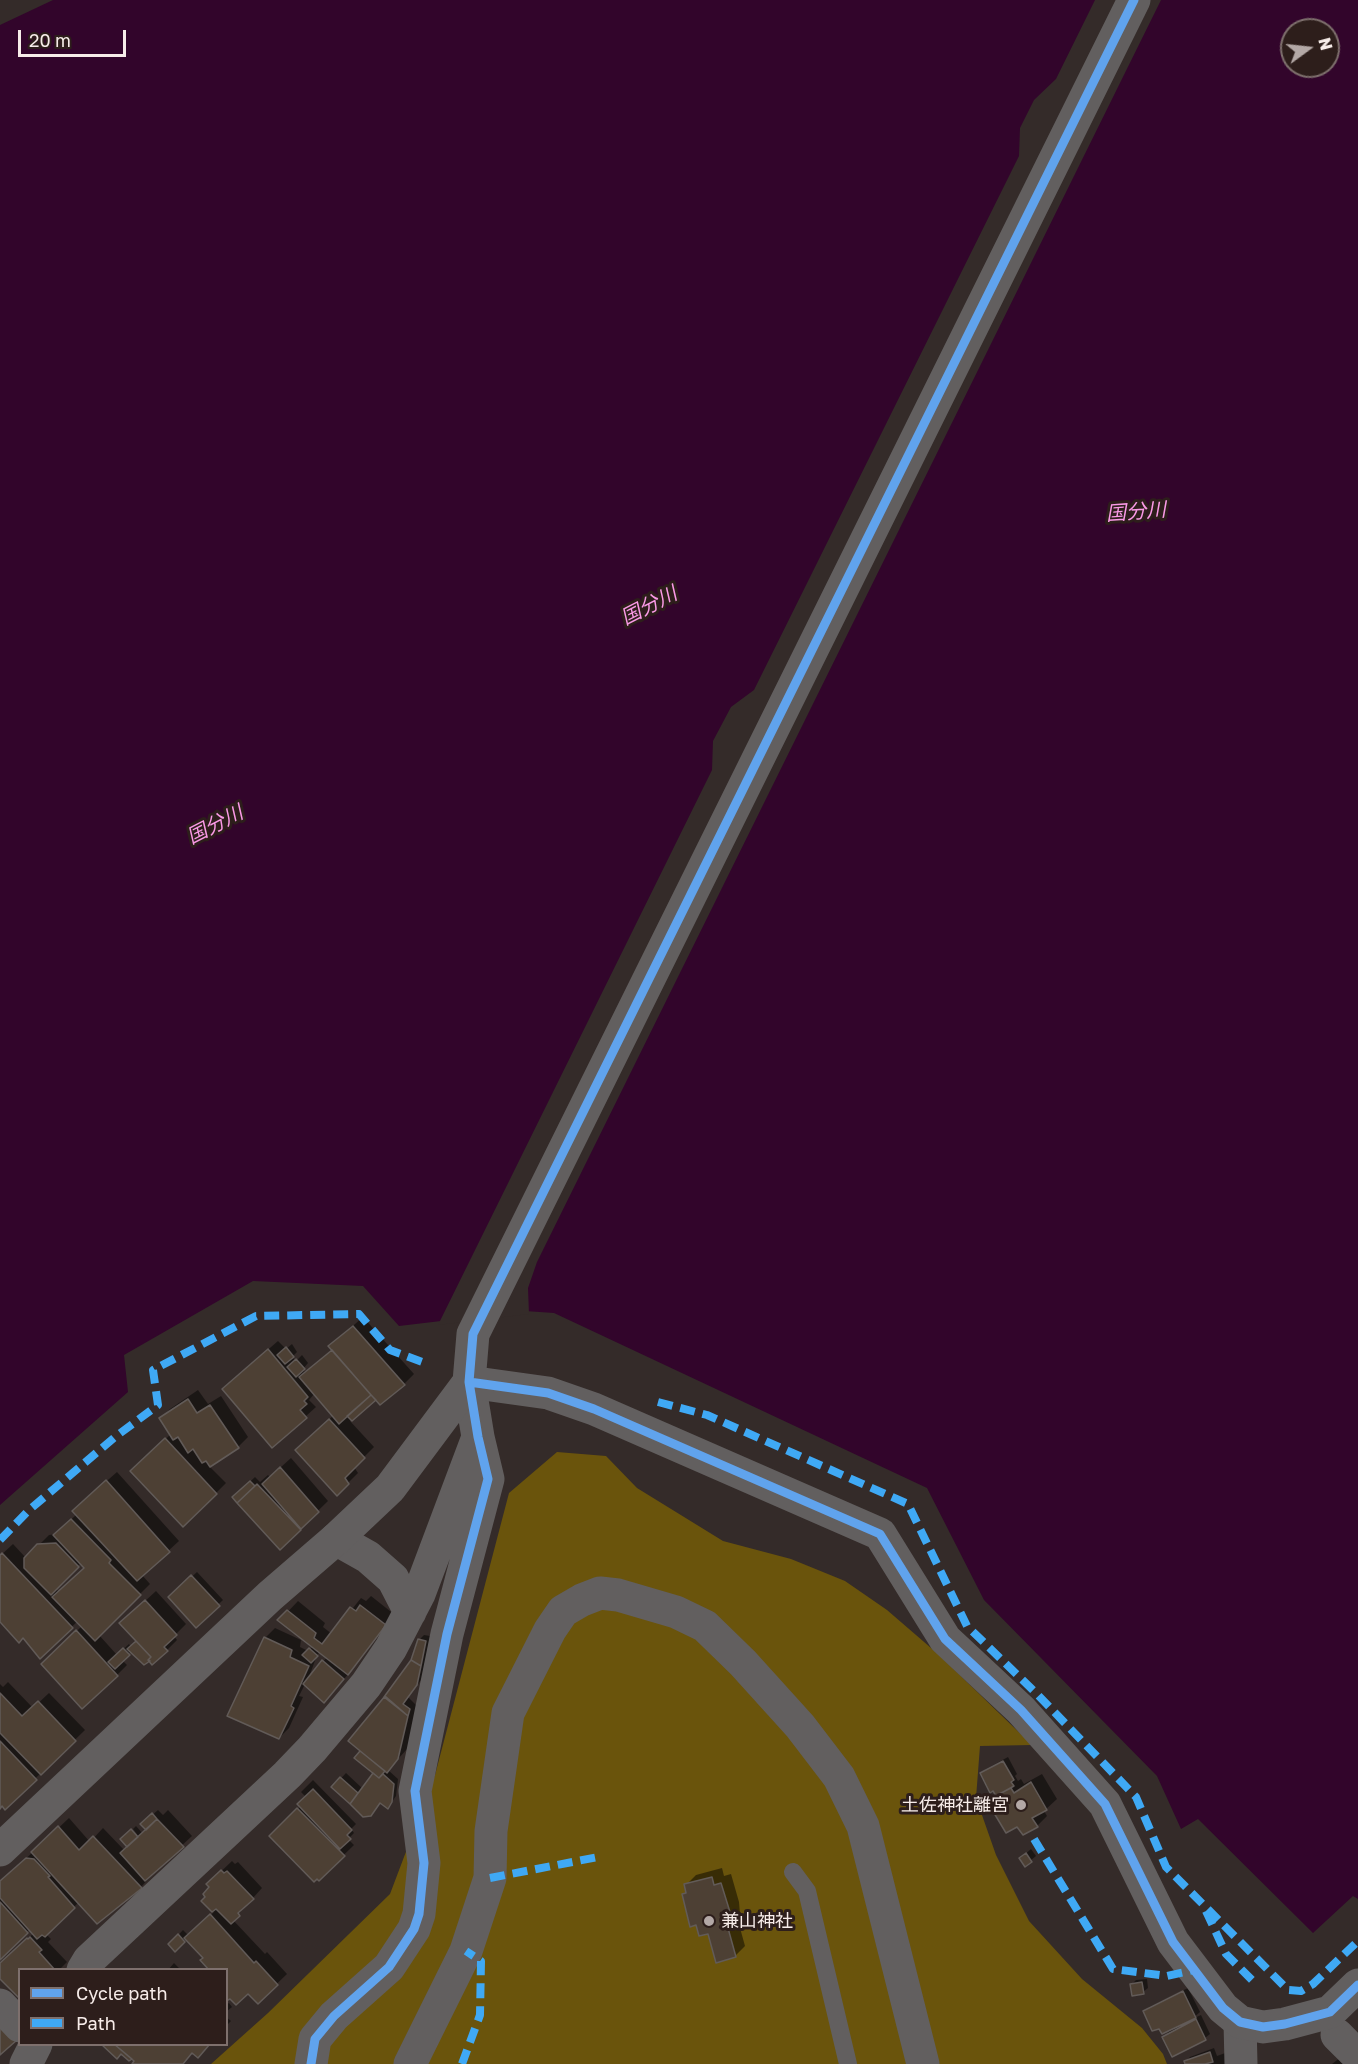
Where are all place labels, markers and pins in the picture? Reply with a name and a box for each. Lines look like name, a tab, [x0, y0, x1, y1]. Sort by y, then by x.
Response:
place label: 土佐神社離宮	[901, 1794, 1009, 1816]
marker: 土佐神社離宮	[1014, 1798, 1028, 1812]
place label: 兼山神社	[721, 1910, 793, 1932]
marker: 兼山神社	[702, 1914, 716, 1928]

